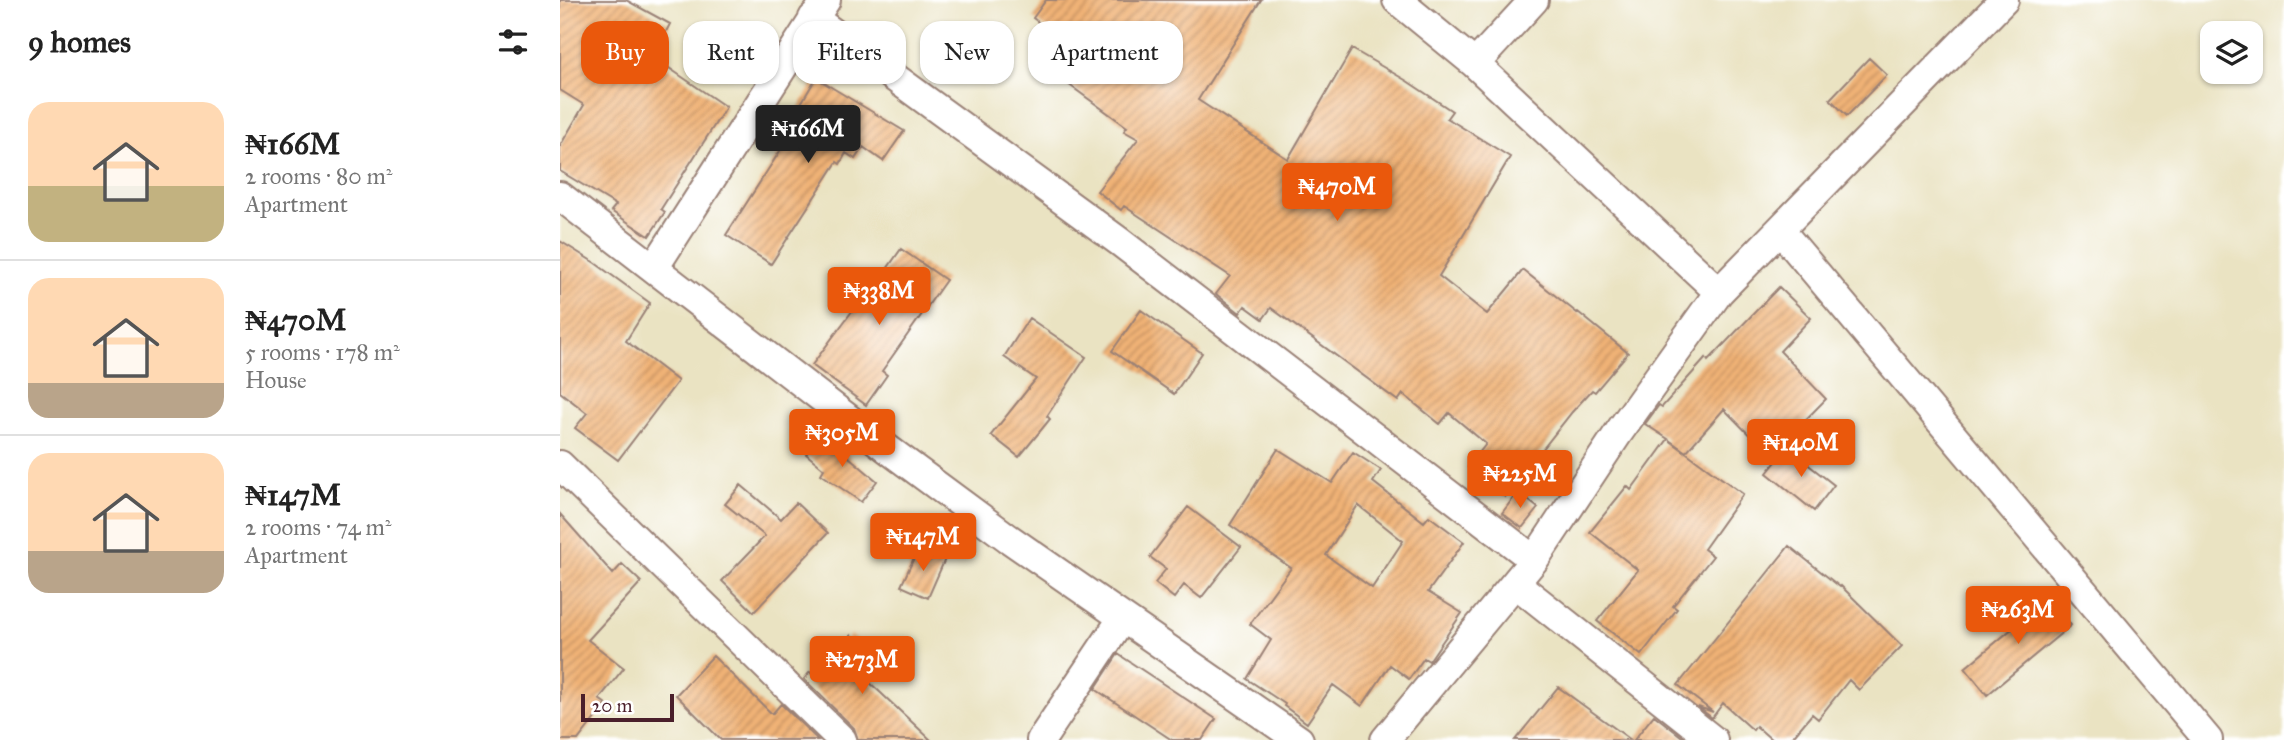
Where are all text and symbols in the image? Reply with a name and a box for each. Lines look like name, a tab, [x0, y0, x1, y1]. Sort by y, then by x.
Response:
chip: Buy	[581, 21, 669, 84]
chip: Rent	[683, 21, 779, 84]
chip: Filters	[793, 21, 906, 84]
chip: New	[920, 21, 1014, 84]
chip: Apartment	[1028, 21, 1183, 84]
map controls	[2200, 21, 2263, 84]
button: layers	[2200, 21, 2263, 84]
icon: filters	[494, 23, 532, 61]
text: 9 homes	[28, 24, 131, 60]
pin: ₦166M	[759, 106, 857, 165]
text: ₦166M	[772, 114, 844, 142]
text: ₦166M	[245, 126, 340, 162]
icon: home	[84, 130, 168, 214]
text: 2 rooms · 80 m²	[245, 162, 392, 190]
pin: ₦470M	[1288, 164, 1386, 223]
text: ₦470M	[1298, 172, 1376, 200]
text: Apartment	[245, 190, 348, 218]
pin: ₦338M	[830, 268, 928, 327]
text: ₦338M	[844, 276, 914, 304]
text: ₦470M	[245, 302, 346, 338]
icon: home	[84, 306, 168, 390]
text: 5 rooms · 178 m²	[245, 338, 400, 366]
text: House	[245, 366, 307, 394]
pin: ₦305M	[793, 410, 891, 469]
text: ₦305M	[805, 418, 879, 446]
pin: ₦140M	[1752, 420, 1850, 479]
text: ₦140M	[1763, 428, 1839, 456]
pin: ₦225M	[1471, 450, 1569, 510]
text: ₦225M	[1483, 459, 1557, 487]
text: ₦147M	[245, 477, 341, 513]
icon: home	[84, 481, 168, 565]
text: 2 rooms · 74 m²	[245, 513, 391, 541]
pin: ₦147M	[874, 514, 972, 573]
text: ₦147M	[886, 522, 960, 550]
text: Apartment	[245, 541, 348, 569]
pin: ₦263M	[1969, 586, 2067, 646]
text: ₦263M	[1982, 595, 2054, 623]
pin: ₦273M	[813, 636, 911, 696]
text: ₦273M	[826, 645, 898, 673]
scale bar	[581, 691, 674, 723]
text: 20 m	[592, 694, 633, 717]

